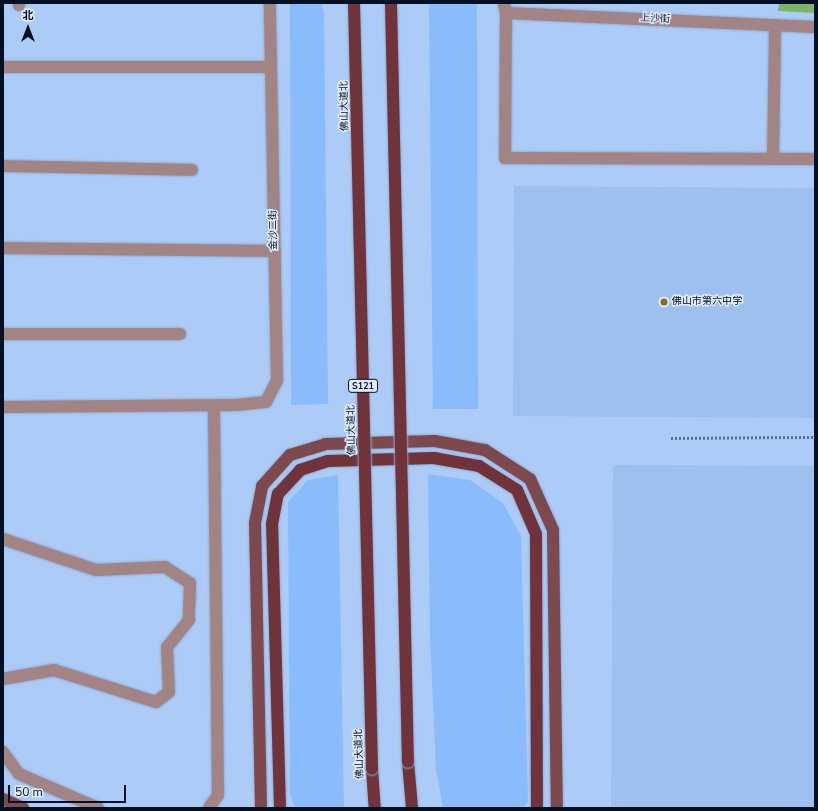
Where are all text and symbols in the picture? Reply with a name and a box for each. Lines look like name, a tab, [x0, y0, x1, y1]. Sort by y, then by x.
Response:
north arrow	[8, 8, 48, 48]
text: 北	[23, 8, 34, 23]
street label: 上沙街	[640, 12, 670, 26]
street label: 佛山大道北	[339, 81, 351, 131]
street label: 金沙二街	[268, 210, 280, 250]
place label: 佛山市第六中学	[672, 296, 742, 308]
marker: 佛山市第六中学	[659, 297, 669, 307]
road number: S121	[348, 379, 378, 393]
street label: 佛山大道北	[346, 405, 358, 455]
street label: 佛山大道北	[353, 729, 367, 779]
scale bar	[10, 777, 128, 803]
text: 50 m	[15, 784, 43, 800]

